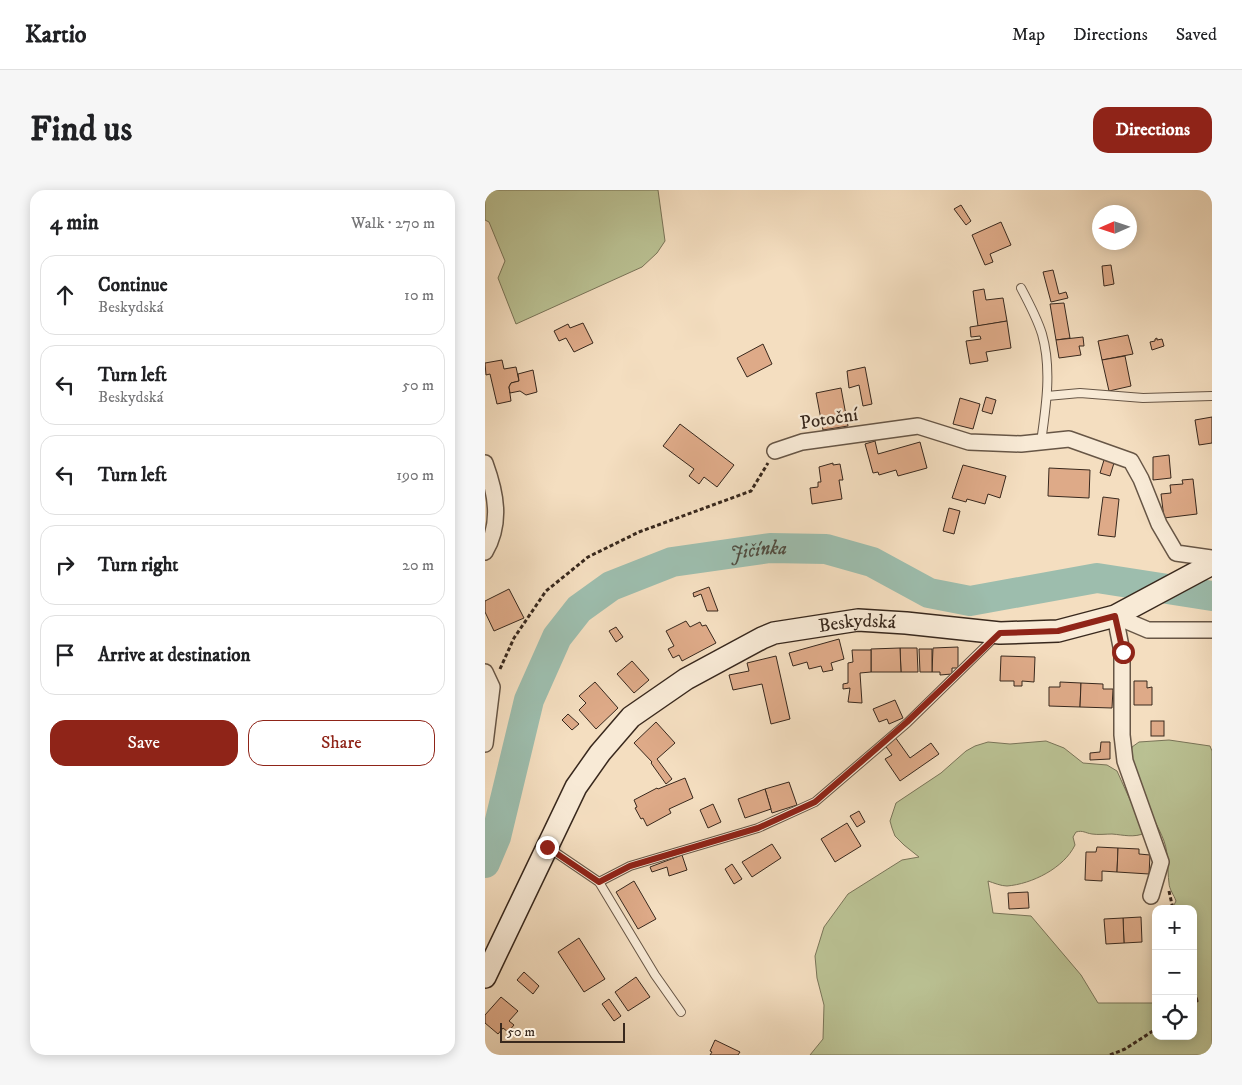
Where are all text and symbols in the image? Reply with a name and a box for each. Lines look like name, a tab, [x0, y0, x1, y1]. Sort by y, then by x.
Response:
text: Kartio	[25, 20, 87, 50]
text: Map	[1012, 24, 1045, 46]
text: Directions	[1073, 24, 1148, 46]
text: Saved	[1176, 24, 1217, 46]
button: Directions	[1093, 107, 1212, 153]
text: Find us	[30, 108, 132, 152]
north arrow	[1092, 205, 1137, 250]
text: 4 min	[50, 210, 99, 236]
text: Walk · 270 m	[351, 213, 435, 233]
text: Continue	[98, 274, 168, 297]
icon: ahead	[51, 281, 79, 309]
text: 10 m	[404, 285, 434, 305]
text: Beskydská	[98, 297, 164, 317]
text: Turn left	[98, 364, 167, 387]
icon: left	[51, 371, 79, 399]
text: 50 m	[402, 375, 434, 395]
text: Beskydská	[98, 387, 164, 407]
street label: Potoční	[798, 403, 861, 435]
icon: left	[51, 461, 79, 489]
text: Turn left	[98, 464, 167, 487]
text: 190 m	[396, 465, 434, 485]
water label: Jičínka	[728, 535, 787, 566]
icon: right	[51, 551, 79, 579]
text: Turn right	[98, 554, 178, 577]
text: 20 m	[402, 555, 434, 575]
street label: Beskydská	[817, 608, 897, 637]
icon: arrive	[51, 641, 79, 669]
route start	[1112, 641, 1135, 664]
text: Arrive at destination	[98, 644, 250, 667]
button: Save	[50, 720, 238, 766]
button: Share	[248, 720, 435, 766]
route end	[536, 836, 559, 859]
map controls	[1152, 905, 1197, 1040]
button: +	[1152, 905, 1197, 950]
button: −	[1152, 950, 1197, 995]
button: locate	[1152, 995, 1197, 1040]
scale bar	[500, 1020, 625, 1043]
text: 50 m	[507, 1023, 535, 1041]

